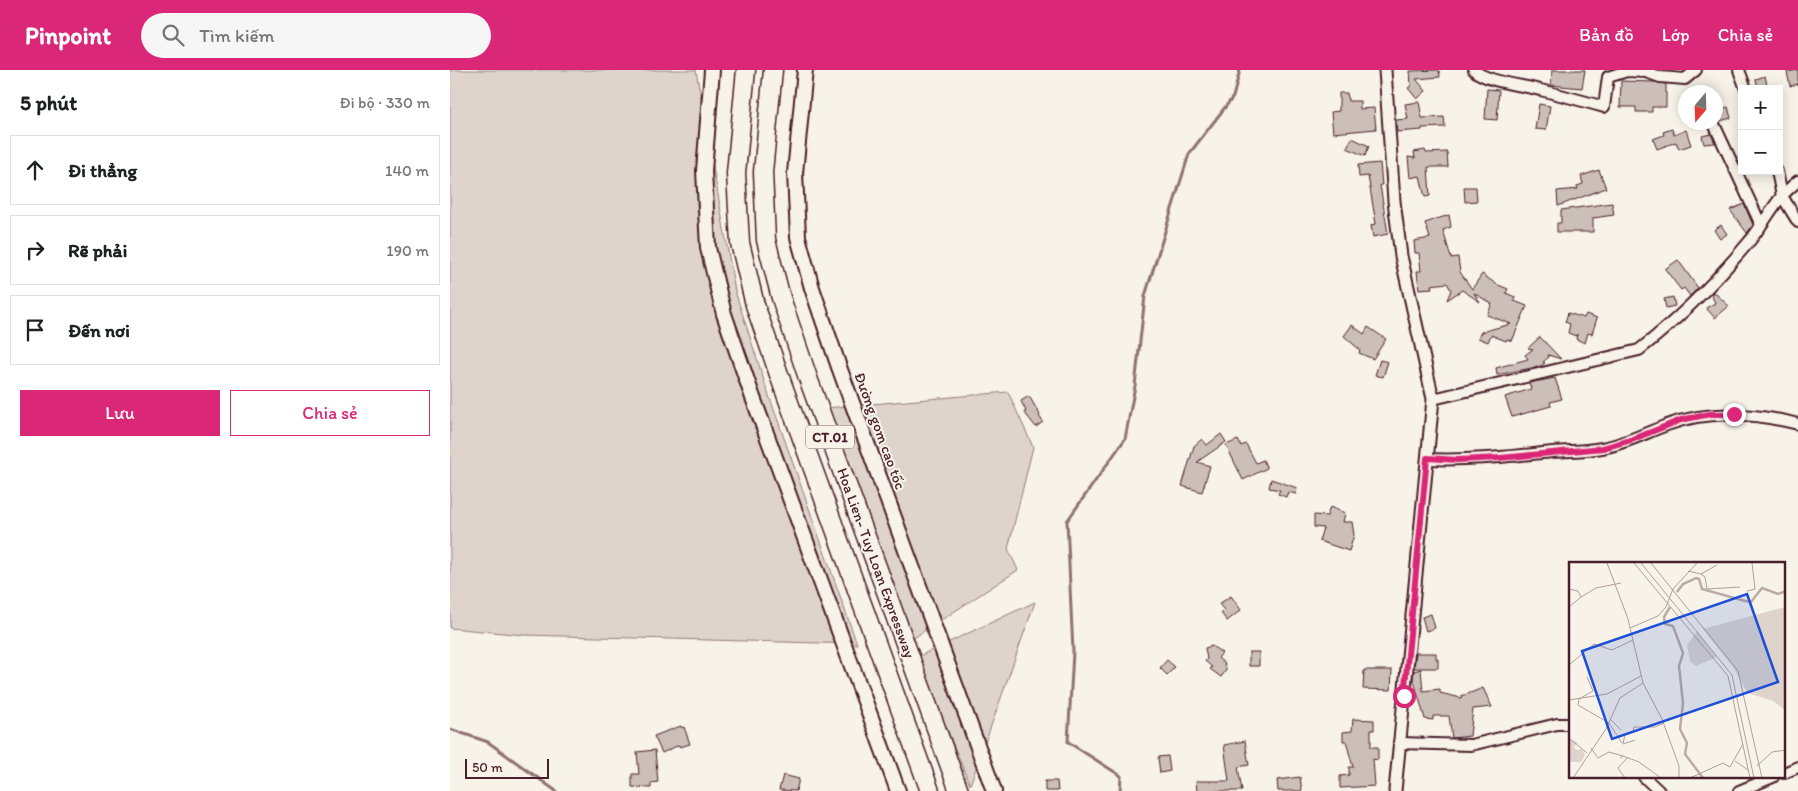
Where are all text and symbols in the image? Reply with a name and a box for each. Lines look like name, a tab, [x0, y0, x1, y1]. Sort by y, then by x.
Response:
search box	[141, 13, 491, 58]
text: Pinpoint	[25, 21, 111, 50]
icon: search	[159, 21, 187, 49]
text: Tìm kiếm	[199, 24, 275, 47]
text: Bản đồ	[1579, 24, 1634, 46]
text: Lớp	[1662, 24, 1690, 46]
text: Chia sẻ	[1718, 24, 1773, 46]
north arrow	[1678, 85, 1723, 130]
map controls	[1738, 85, 1783, 175]
button: +	[1738, 85, 1783, 130]
text: 5 phút	[20, 90, 77, 115]
text: Đi bộ · 330 m	[340, 93, 430, 112]
button: −	[1738, 130, 1783, 175]
icon: ahead	[21, 156, 49, 184]
text: Đi thẳng	[68, 159, 137, 182]
text: 140 m	[385, 161, 429, 180]
icon: right	[21, 236, 49, 264]
text: Rẽ phải	[68, 239, 127, 262]
text: 190 m	[386, 241, 429, 260]
icon: arrive	[21, 316, 49, 344]
text: Đến nơi	[68, 319, 130, 342]
street label: Đường gom cao tốc	[850, 370, 910, 492]
button: Lưu	[20, 390, 220, 436]
button: Chia sẻ	[230, 390, 430, 436]
route end	[1723, 403, 1746, 426]
road number: CT.01	[806, 426, 854, 448]
street label: Hoa Lien- Tuy Loan Expressway	[833, 465, 919, 661]
inset map	[1569, 562, 1786, 778]
route start	[1393, 685, 1416, 708]
scale bar	[465, 756, 549, 779]
text: 50 m	[472, 759, 503, 776]

